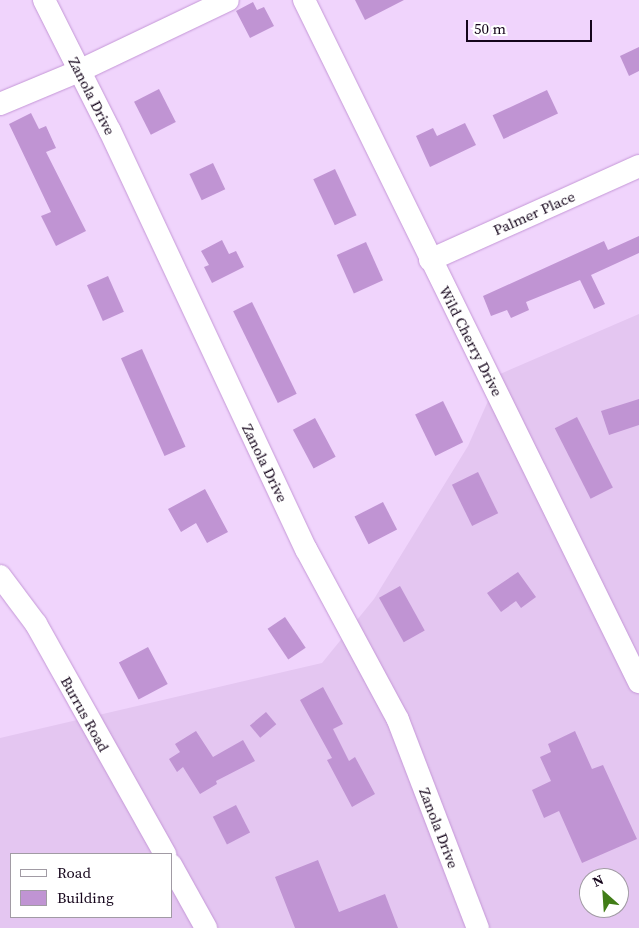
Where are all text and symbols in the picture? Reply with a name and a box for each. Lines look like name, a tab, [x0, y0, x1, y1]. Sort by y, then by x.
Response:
scale bar	[469, 10, 595, 42]
text: 50 m	[474, 18, 506, 39]
street label: Zanola Drive	[65, 54, 119, 138]
street label: Palmer Place	[490, 187, 578, 239]
street label: Wild Cherry Drive	[435, 283, 507, 399]
street label: Zanola Drive	[238, 421, 292, 505]
street label: Burrus Road	[57, 673, 113, 755]
street label: Zanola Drive	[415, 785, 463, 871]
legend	[10, 853, 172, 918]
text: Road	[57, 862, 91, 883]
north arrow	[579, 868, 629, 918]
text: N	[589, 869, 607, 892]
text: Building	[57, 887, 114, 908]

